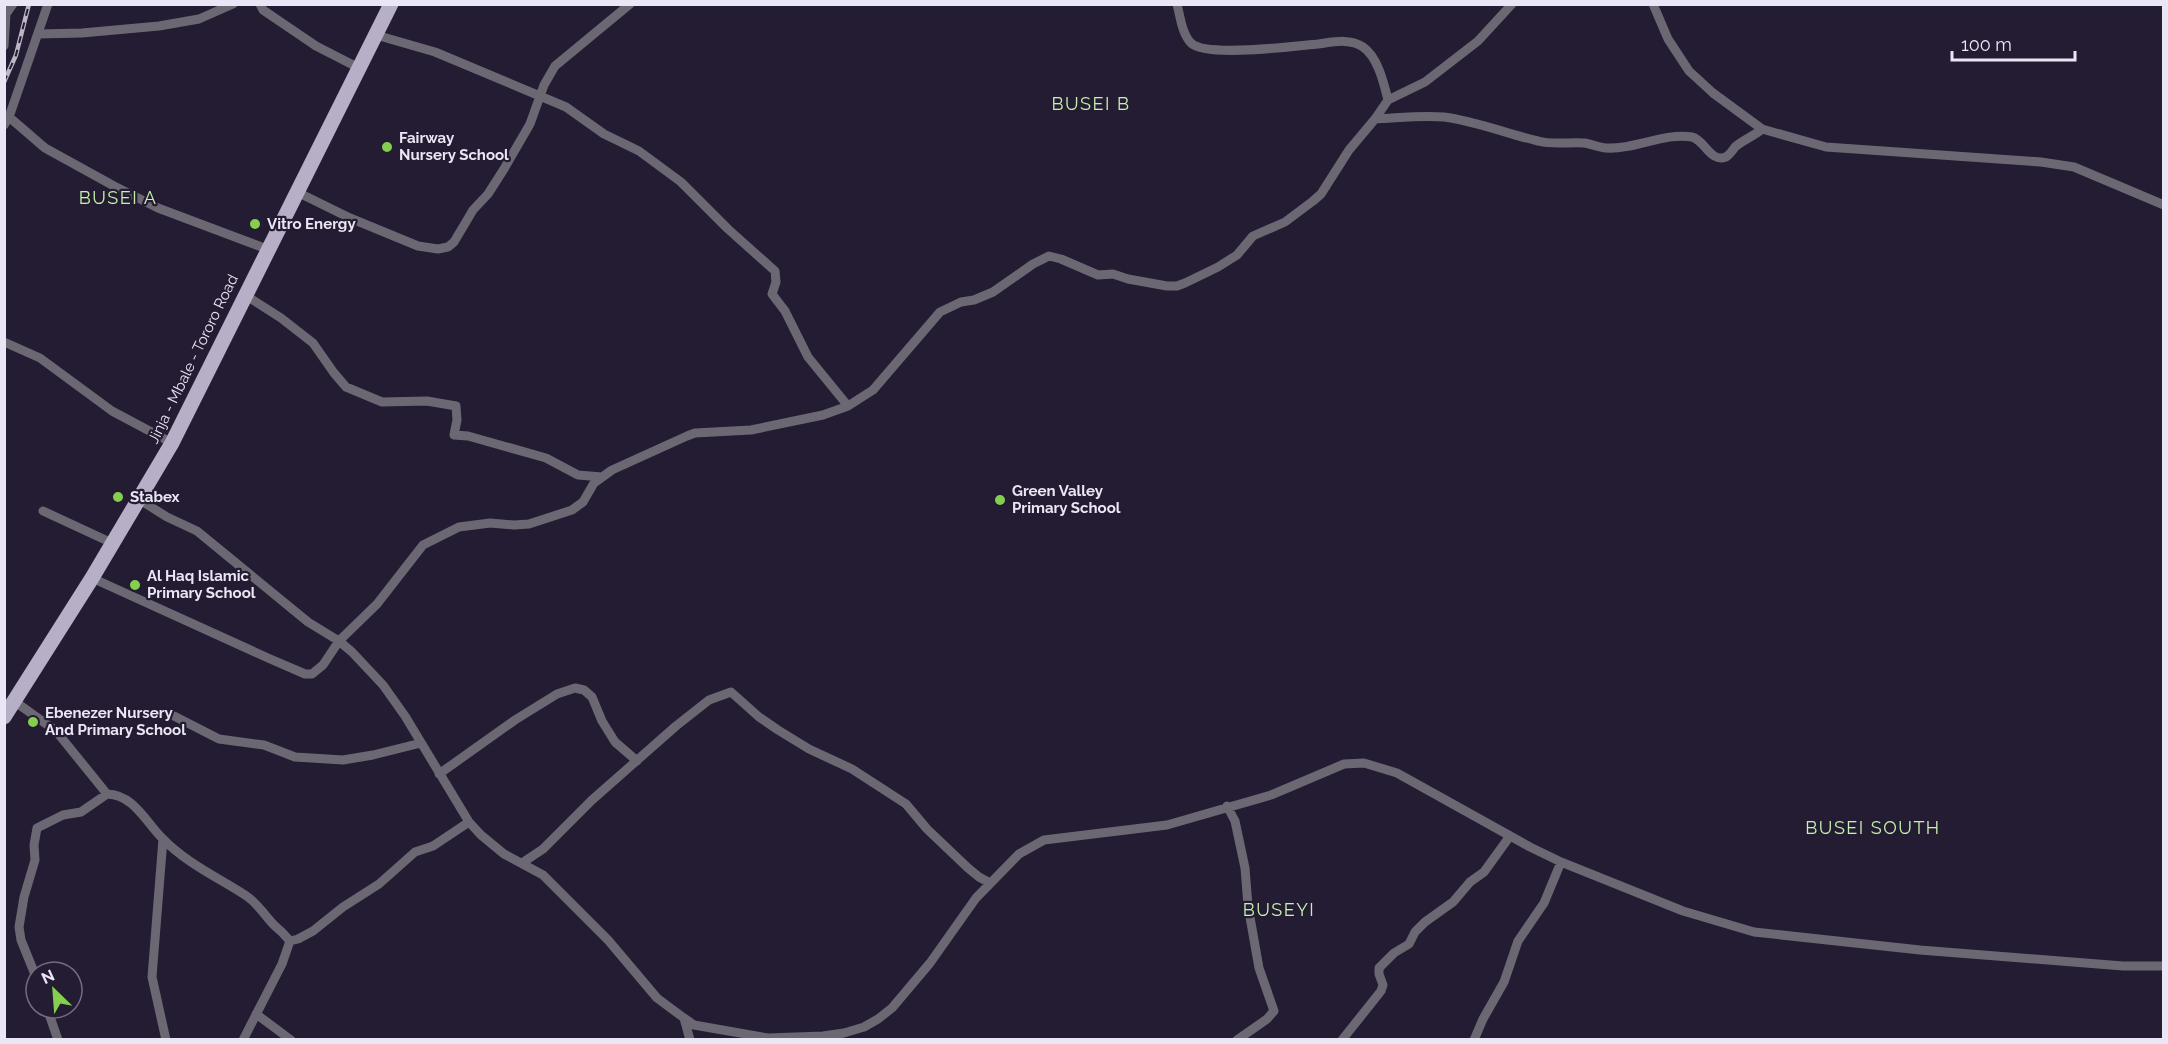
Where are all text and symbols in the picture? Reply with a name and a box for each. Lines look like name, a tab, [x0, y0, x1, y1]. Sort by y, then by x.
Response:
scale bar	[1952, 24, 2075, 62]
text: 100 m	[1961, 34, 2012, 55]
district label: BUSEI B	[1051, 93, 1131, 114]
place label: Fairway Nursery School	[399, 129, 509, 164]
marker: Fairway Nursery School	[380, 140, 394, 154]
district label: BUSEI A	[79, 187, 157, 208]
place label: Vitro Energy	[267, 215, 356, 233]
marker: Vitro Energy	[248, 217, 262, 231]
street label: Jinja - Mbale - Tororo Road	[144, 272, 242, 446]
place label: Green Valley Primary School	[1012, 482, 1121, 517]
place label: Stabex	[130, 488, 180, 506]
marker: Stabex	[111, 490, 125, 504]
marker: Green Valley Primary School	[993, 493, 1007, 507]
place label: Al Haq Islamic Primary School	[147, 567, 256, 602]
marker: Al Haq Islamic Primary School	[128, 578, 142, 592]
place label: Ebenezer Nursery And Primary School	[45, 704, 186, 739]
marker: Ebenezer Nursery And Primary School	[26, 715, 40, 729]
district label: BUSEI SOUTH	[1805, 817, 1941, 838]
district label: BUSEYI	[1243, 899, 1315, 920]
north arrow	[24, 960, 84, 1020]
text: N	[38, 966, 57, 988]

